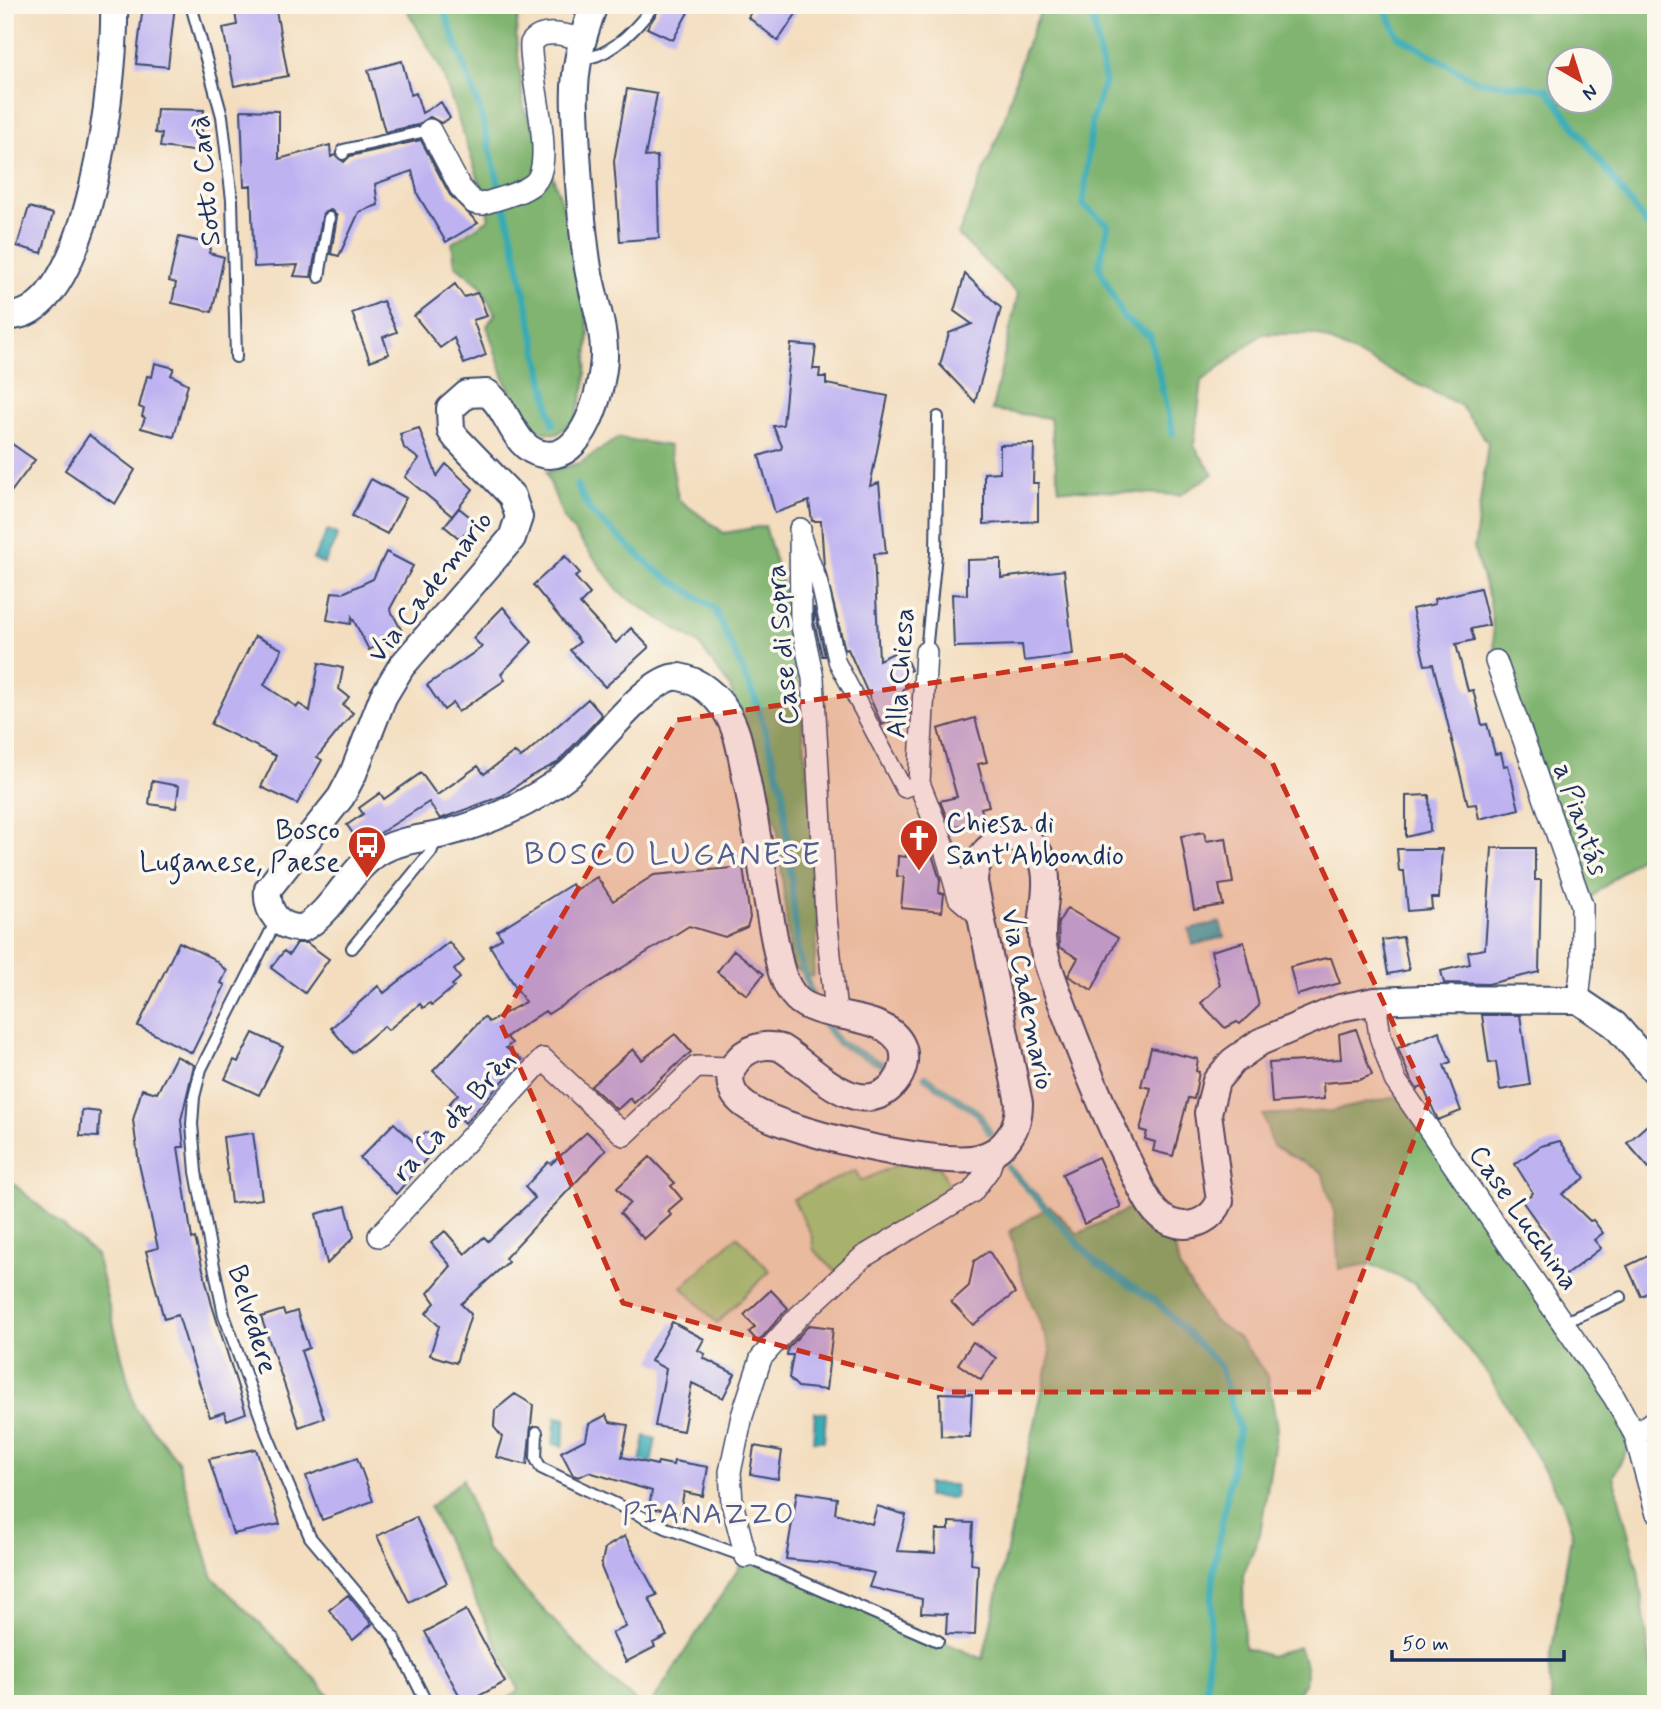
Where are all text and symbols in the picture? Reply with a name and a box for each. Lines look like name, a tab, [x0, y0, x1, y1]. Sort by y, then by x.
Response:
north arrow	[1546, 46, 1616, 116]
text: N	[1577, 78, 1603, 106]
street label: Sotto Carà	[182, 114, 231, 248]
street label: Via Cademario	[360, 504, 502, 671]
street label: Case di Sopra	[758, 563, 809, 727]
street label: Alla Chiesa	[878, 607, 925, 740]
street label: a Piantás	[1543, 759, 1616, 881]
place label: Chiesa di Sant'Abbondio	[946, 806, 1124, 875]
place label: Bosco Luganese, Paese	[140, 813, 340, 885]
church icon: Chiesa di Sant'Abbondio	[898, 817, 940, 872]
bus stop icon: Bosco Luganese, Paese	[346, 824, 388, 879]
district label: BOSCO LUGANESE	[524, 834, 822, 876]
street label: Via Cademario	[991, 906, 1062, 1093]
street label: ra Ca da Brèn	[385, 1043, 525, 1190]
street label: Case Lucchina	[1459, 1138, 1587, 1298]
street label: Belvedere	[217, 1261, 286, 1379]
district label: PIANAZZO	[622, 1495, 796, 1534]
scale bar	[1392, 1618, 1563, 1662]
text: 50 m	[1402, 1630, 1449, 1658]

